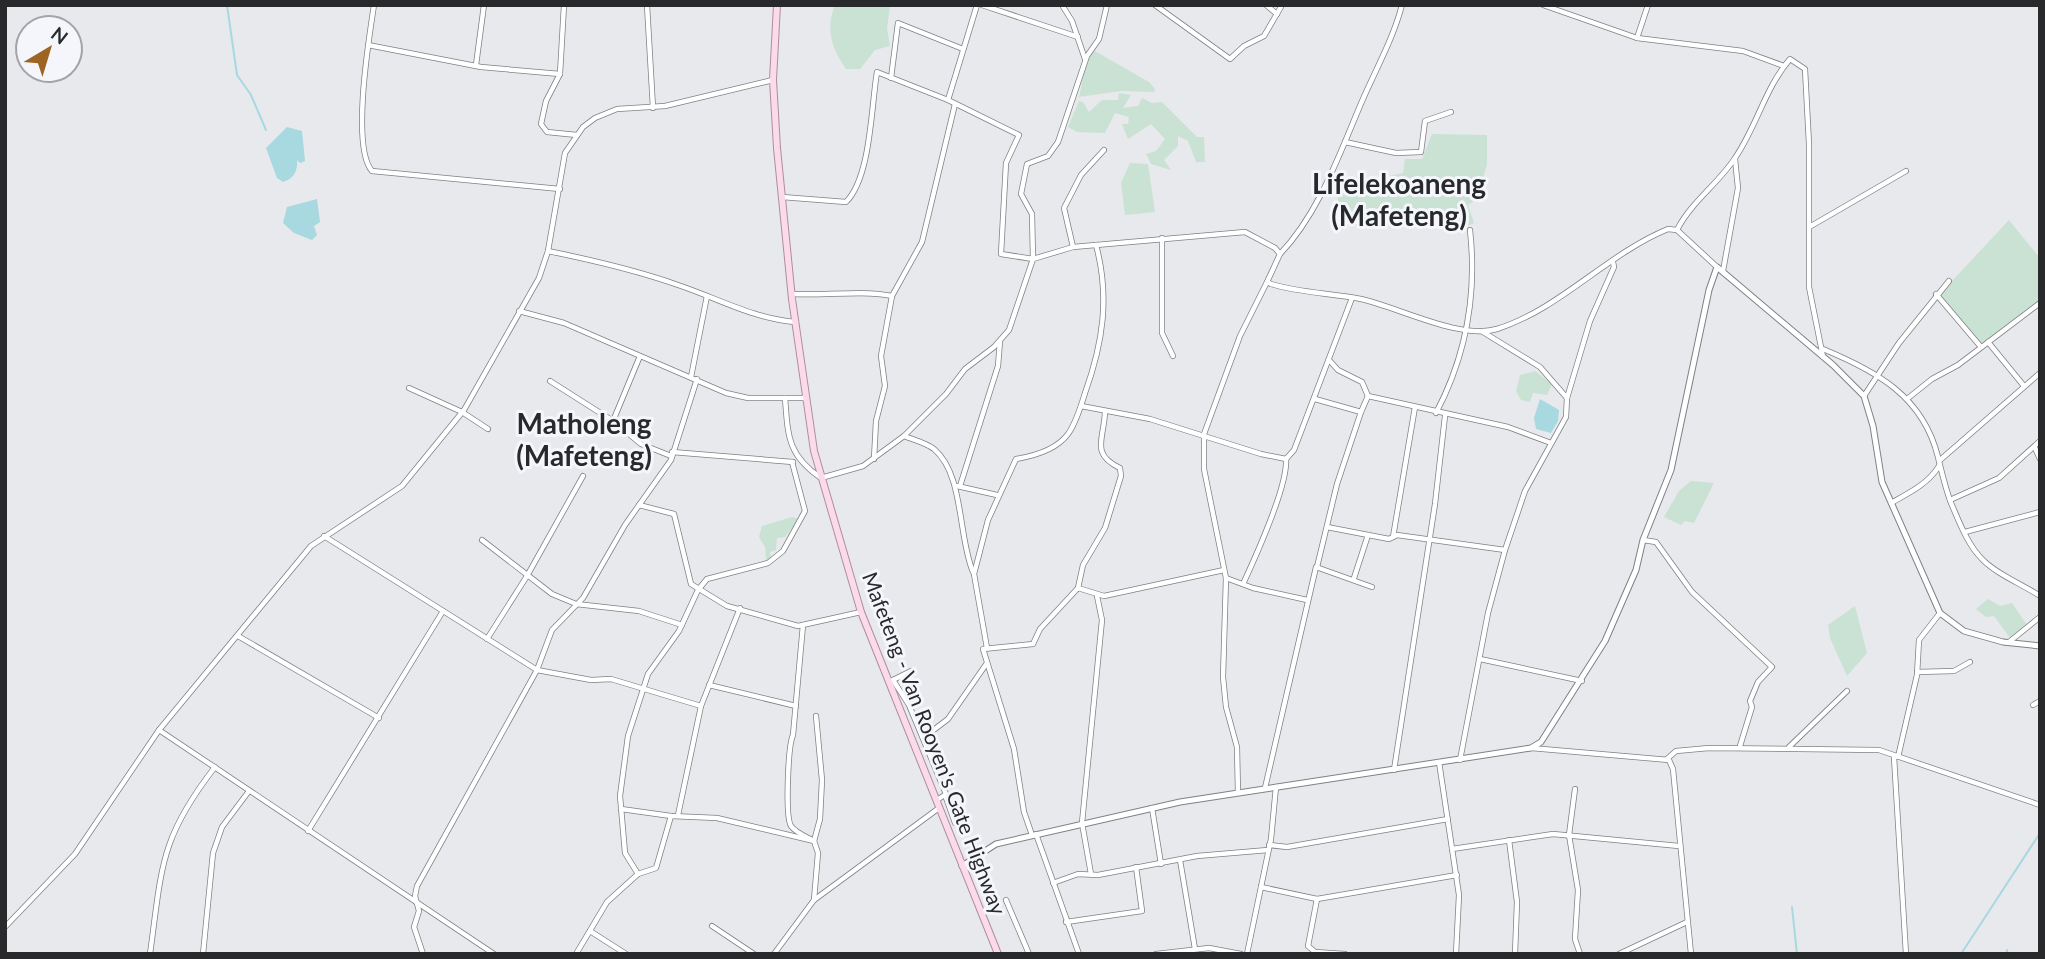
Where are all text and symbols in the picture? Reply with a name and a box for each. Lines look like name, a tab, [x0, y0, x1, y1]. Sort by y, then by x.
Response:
north arrow	[14, 14, 84, 84]
text: N	[47, 22, 73, 49]
district label: Lifelekoaneng (Mafeteng)	[1312, 166, 1486, 232]
district label: Matholeng (Mafeteng)	[516, 406, 652, 472]
street label: Mafeteng - Van Rooyen's Gate Highway	[858, 568, 1012, 918]

